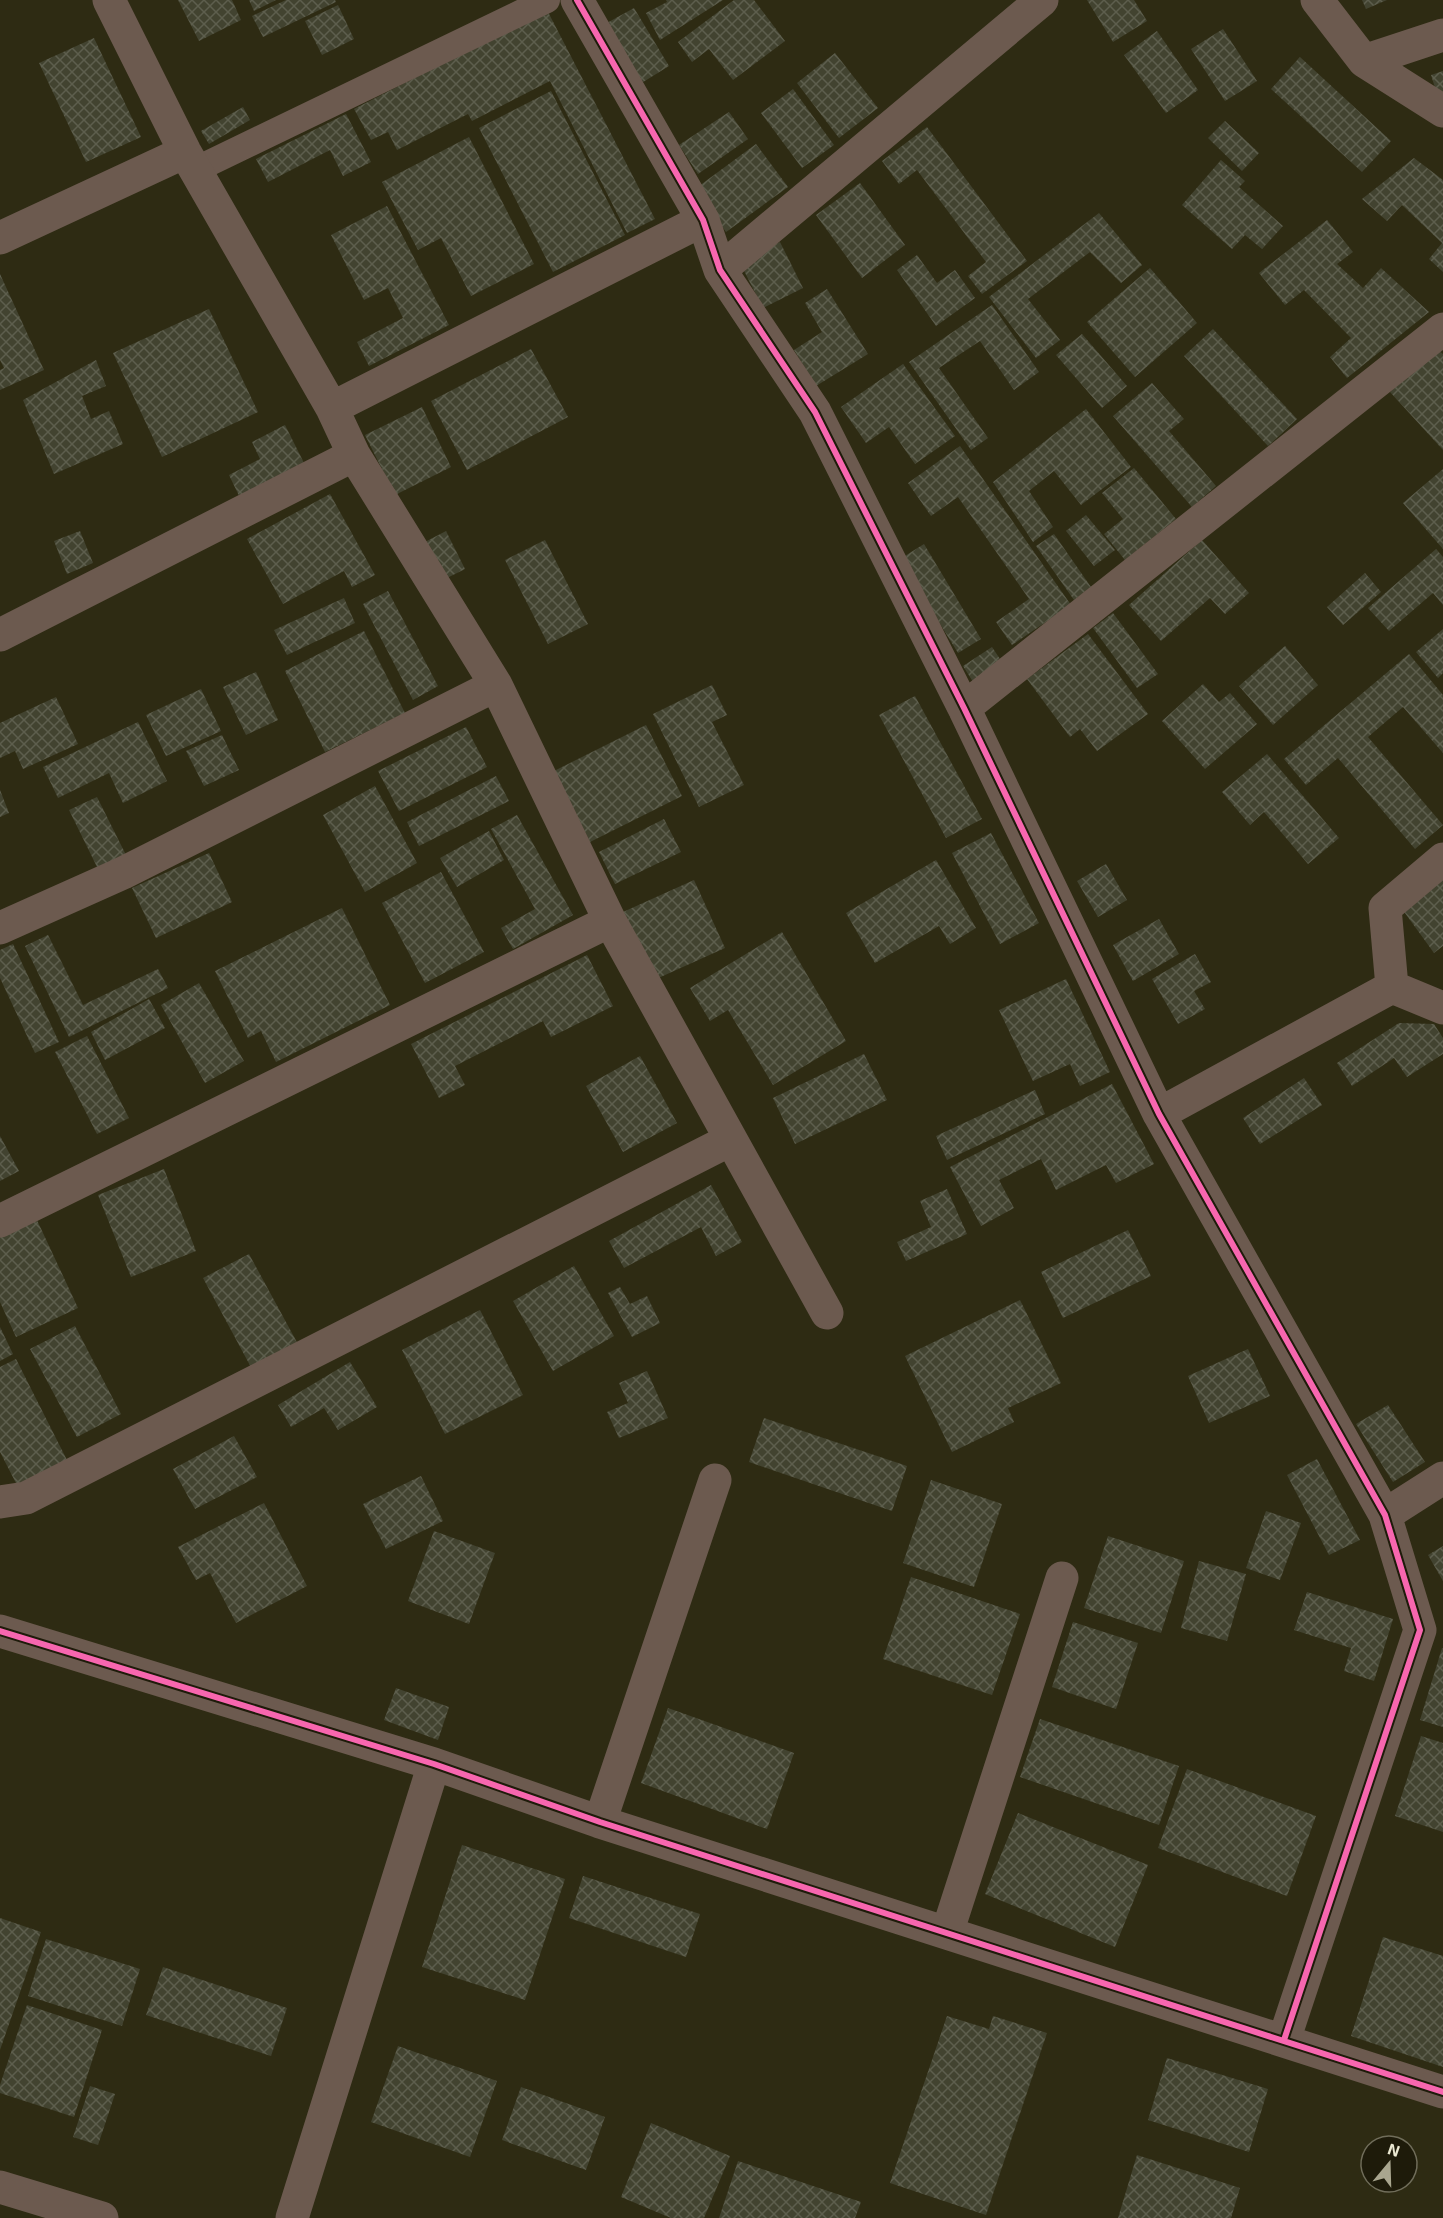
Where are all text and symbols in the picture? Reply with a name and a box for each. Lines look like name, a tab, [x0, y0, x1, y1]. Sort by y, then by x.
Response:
north arrow	[1359, 2134, 1419, 2194]
text: N	[1385, 2138, 1403, 2160]

